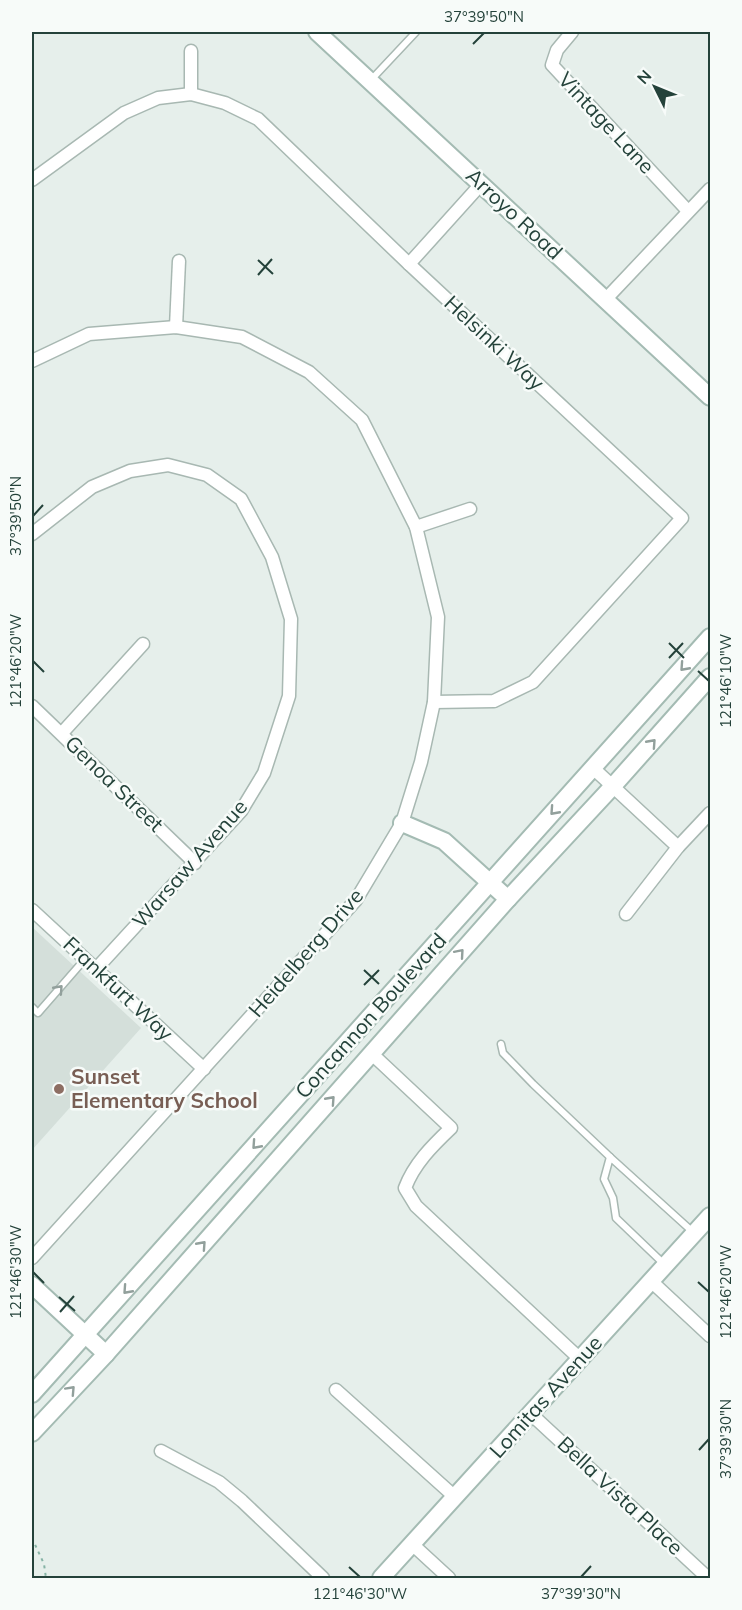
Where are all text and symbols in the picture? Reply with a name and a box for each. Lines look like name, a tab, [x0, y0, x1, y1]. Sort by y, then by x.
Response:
text: 37°39'50"N	[444, 7, 524, 26]
north arrow	[625, 57, 685, 117]
street label: Vintage Lane	[553, 66, 660, 178]
text: N	[633, 66, 655, 88]
street label: Arroyo Road	[461, 162, 568, 264]
street label: Helsinki Way	[439, 289, 550, 395]
text: 37°39'50"N	[6, 476, 25, 556]
text: 121°46'20"W	[6, 613, 25, 708]
text: 121°46'10"W	[716, 633, 735, 728]
one-way arrow	[680, 660, 691, 671]
street label: Genoa Street	[60, 730, 169, 837]
one-way arrow	[645, 739, 656, 749]
street label: Warsaw Avenue	[126, 794, 252, 933]
one-way arrow	[550, 805, 561, 815]
street label: Heidelberg Drive	[242, 883, 368, 1022]
street label: Concannon Boulevard	[289, 927, 451, 1103]
street label: Frankfurt Way	[58, 931, 179, 1046]
one-way arrow	[453, 949, 464, 960]
one-way arrow	[51, 985, 62, 996]
place label: Sunset Elementary School	[71, 1063, 258, 1113]
marker: Sunset Elementary School	[52, 1082, 66, 1096]
one-way arrow	[324, 1096, 335, 1106]
one-way arrow	[252, 1138, 263, 1148]
text: 121°46'30"W	[6, 1224, 25, 1319]
one-way arrow	[195, 1242, 206, 1252]
text: 121°46'20"W	[716, 1244, 735, 1339]
one-way arrow	[123, 1283, 134, 1294]
street label: Lomitas Avenue	[483, 1330, 607, 1463]
one-way arrow	[64, 1387, 75, 1398]
text: 37°39'30"N	[716, 1399, 735, 1479]
street label: Bella Vista Place	[553, 1430, 689, 1560]
text: 121°46'30"W	[313, 1584, 408, 1603]
text: 37°39'30"N	[541, 1584, 621, 1603]

